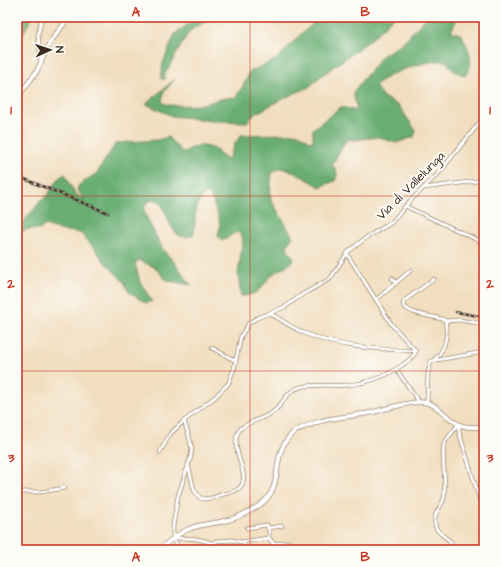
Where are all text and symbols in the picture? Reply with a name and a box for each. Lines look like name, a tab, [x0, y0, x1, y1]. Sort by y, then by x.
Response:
text: A	[132, 3, 141, 21]
text: B	[360, 3, 370, 21]
north arrow	[30, 30, 70, 70]
text: N	[52, 46, 67, 53]
text: 1	[10, 101, 12, 119]
text: 1	[489, 101, 491, 119]
street label: Via di Vallelunga	[372, 147, 450, 225]
text: 2	[6, 275, 15, 293]
text: 2	[485, 275, 494, 293]
text: 3	[7, 449, 15, 467]
text: 3	[486, 449, 494, 467]
text: A	[132, 548, 141, 566]
text: B	[360, 548, 370, 566]

